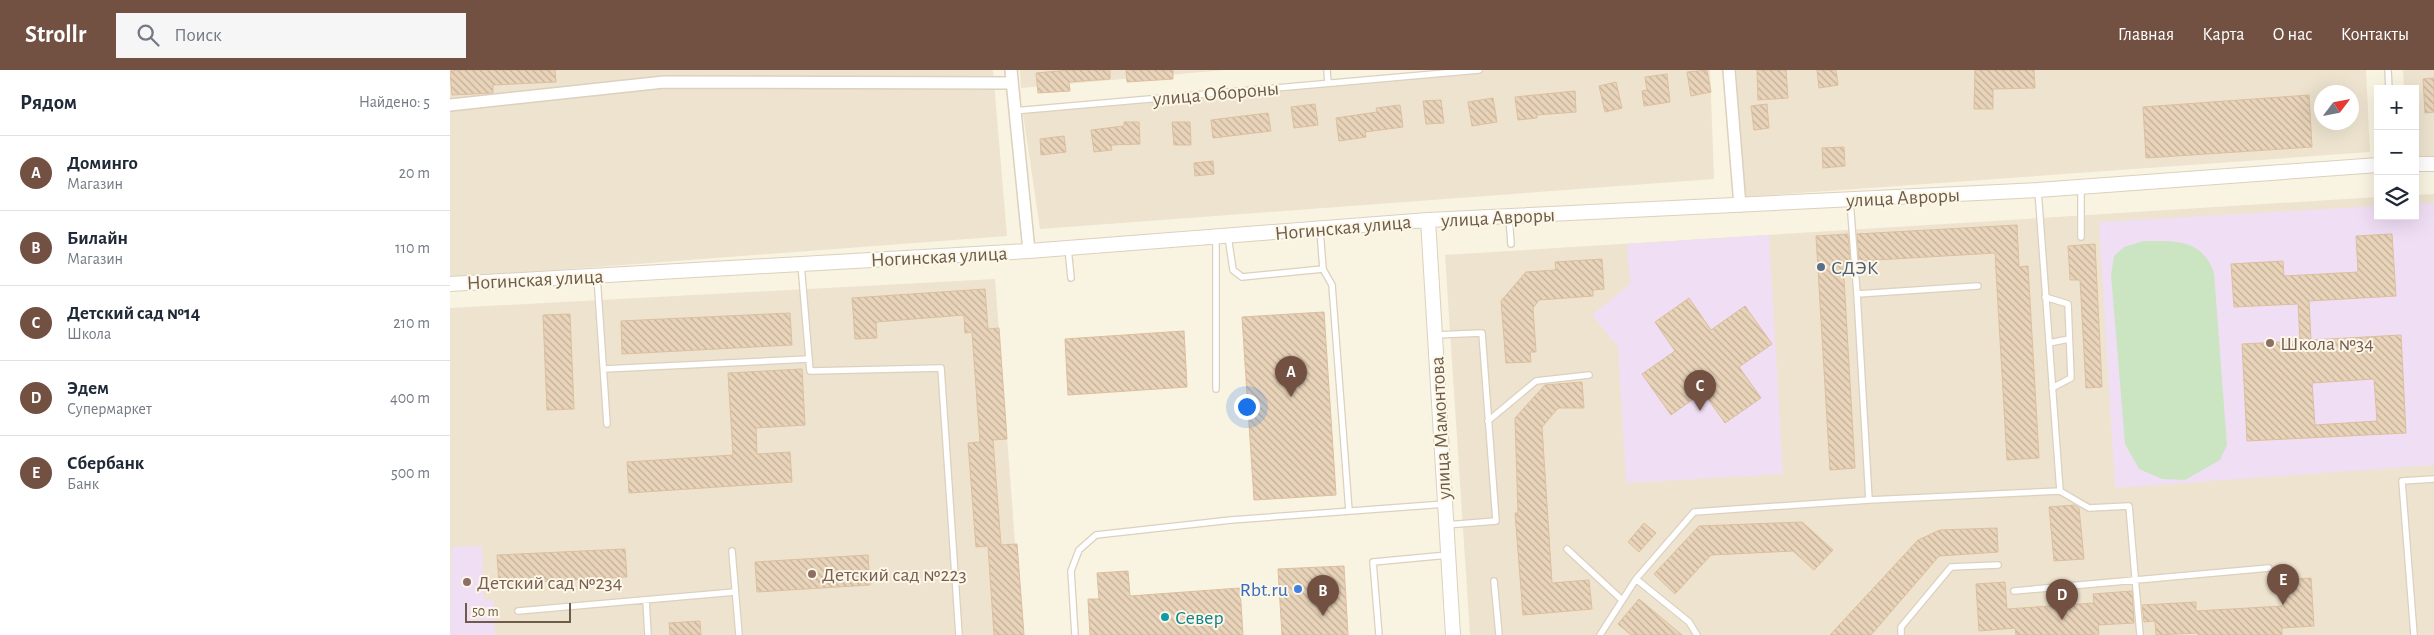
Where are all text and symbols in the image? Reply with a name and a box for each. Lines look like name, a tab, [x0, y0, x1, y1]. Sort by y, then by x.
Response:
search box	[116, 13, 466, 58]
icon: search	[134, 21, 162, 49]
text: Strollr	[25, 23, 86, 47]
text: Поиск	[174, 26, 222, 45]
text: Главная	[2118, 26, 2174, 44]
text: Карта	[2202, 26, 2244, 44]
text: О нас	[2272, 26, 2313, 44]
text: Контакты	[2341, 26, 2409, 44]
street label: улица Обороны	[1151, 79, 1280, 110]
north arrow	[2314, 85, 2359, 130]
map controls	[2374, 85, 2419, 220]
button: +	[2374, 85, 2419, 130]
text: Рядом	[20, 92, 77, 113]
text: Найдено: 5	[359, 94, 430, 110]
button: −	[2374, 130, 2419, 175]
text: Доминго	[67, 154, 138, 173]
text: A	[31, 165, 41, 181]
text: 20 m	[399, 165, 430, 181]
button: layers	[2374, 175, 2419, 220]
text: Магазин	[67, 176, 123, 192]
street label: улица Авроры	[1845, 185, 1960, 211]
street label: улица Авроры	[1440, 205, 1555, 231]
street label: Ногинская улица	[1274, 212, 1412, 244]
text: Билайн	[67, 229, 128, 248]
text: B	[31, 240, 41, 256]
text: 110 m	[395, 240, 430, 256]
street label: Ногинская улица	[870, 243, 1008, 271]
text: Магазин	[67, 251, 123, 267]
place label: СДЭК	[1831, 258, 1879, 278]
marker: СДЭК	[1815, 261, 1827, 273]
street label: Ногинская улица	[466, 266, 604, 294]
text: Детский сад №14	[67, 304, 200, 323]
text: C	[32, 315, 40, 331]
text: 210 m	[393, 315, 430, 331]
text: Школа	[67, 326, 111, 342]
place label: Школа №34	[2280, 334, 2374, 354]
marker: Школа №34	[2264, 337, 2276, 349]
pin: A	[1275, 356, 1307, 397]
street label: улица Мамонтова	[1427, 356, 1455, 501]
pin: C	[1684, 370, 1716, 411]
text: Эдем	[67, 379, 109, 398]
text: D	[31, 390, 41, 406]
text: 400 m	[390, 390, 430, 406]
your location	[1234, 394, 1260, 420]
text: Супермаркет	[67, 401, 152, 417]
text: Сбербанк	[67, 454, 144, 473]
text: E	[32, 465, 40, 481]
text: 500 m	[391, 465, 430, 481]
text: Банк	[67, 476, 99, 492]
pin: E	[2267, 564, 2299, 605]
place label: Детский сад №223	[822, 565, 967, 585]
marker: Детский сад №223	[806, 568, 818, 580]
place label: Детский сад №234	[477, 573, 622, 593]
pin: B	[1307, 575, 1339, 616]
marker: Детский сад №234	[461, 576, 473, 588]
pin: D	[2046, 579, 2078, 620]
place label: Rbt.ru	[1240, 580, 1288, 600]
marker: Rbt.ru	[1292, 583, 1304, 595]
scale bar	[465, 600, 571, 623]
text: 50 m	[472, 605, 499, 619]
place label: Север	[1175, 608, 1224, 628]
marker: Север	[1159, 611, 1171, 623]

